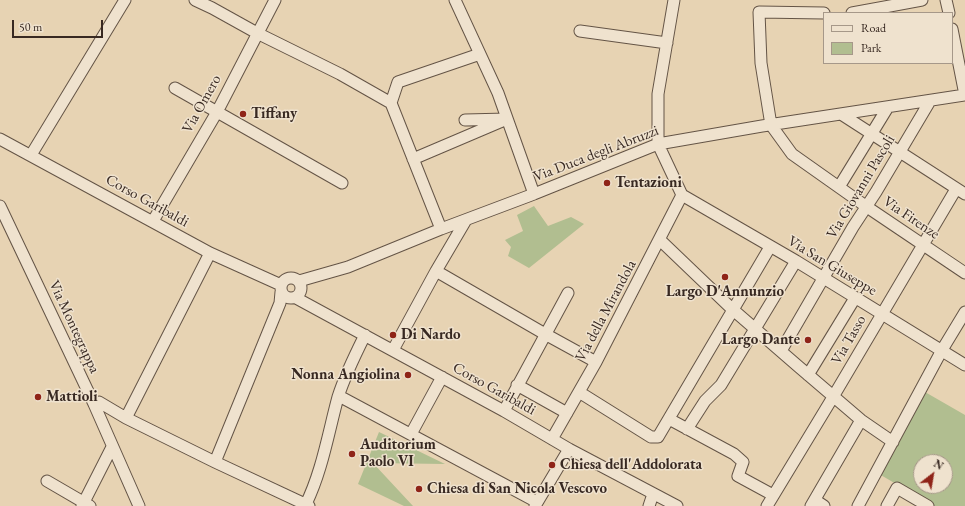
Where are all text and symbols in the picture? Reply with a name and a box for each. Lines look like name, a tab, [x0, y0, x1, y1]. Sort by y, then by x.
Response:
scale bar	[14, 12, 105, 38]
legend	[823, 12, 953, 64]
text: 50 m	[19, 19, 42, 35]
text: Road	[861, 20, 886, 36]
text: Park	[861, 40, 881, 56]
street label: Via Omero	[179, 72, 225, 136]
place label: Tiffany	[251, 105, 297, 123]
marker: Tiffany	[238, 109, 248, 119]
street label: Via Duca degli Abruzzi	[531, 122, 661, 186]
street label: Via Giovanni Pascoli	[823, 132, 899, 242]
street label: Corso Garibaldi	[102, 171, 192, 231]
place label: Tentazioni	[615, 174, 682, 192]
marker: Tentazioni	[602, 178, 612, 188]
street label: Via Firenze	[879, 193, 943, 243]
street label: Via San Giuseppe	[784, 232, 880, 300]
street label: Via della Mirandola	[572, 257, 640, 365]
marker: Largo D'Annunzio	[720, 272, 730, 282]
street label: Via Montegrappa	[45, 278, 103, 376]
place label: Largo D'Annunzio	[666, 283, 784, 301]
street label: Via Tasso	[828, 312, 870, 368]
place label: Di Nardo	[401, 326, 461, 344]
marker: Di Nardo	[388, 330, 398, 340]
place label: Largo Dante	[722, 331, 800, 349]
marker: Largo Dante	[803, 335, 813, 345]
street label: Corso Garibaldi	[449, 359, 539, 419]
place label: Nonna Angiolina	[291, 366, 400, 384]
marker: Nonna Angiolina	[403, 370, 413, 380]
place label: Mattioli	[46, 388, 98, 406]
marker: Mattioli	[33, 392, 43, 402]
place label: Auditorium Paolo VI	[360, 436, 436, 471]
marker: Auditorium Paolo VI	[347, 449, 357, 459]
north arrow	[913, 454, 953, 494]
place label: Chiesa dell'Addolorata	[560, 456, 702, 474]
text: N	[931, 456, 946, 473]
marker: Chiesa dell'Addolorata	[547, 460, 557, 470]
place label: Chiesa di San Nicola Vescovo	[427, 480, 607, 498]
marker: Chiesa di San Nicola Vescovo	[414, 484, 424, 494]

